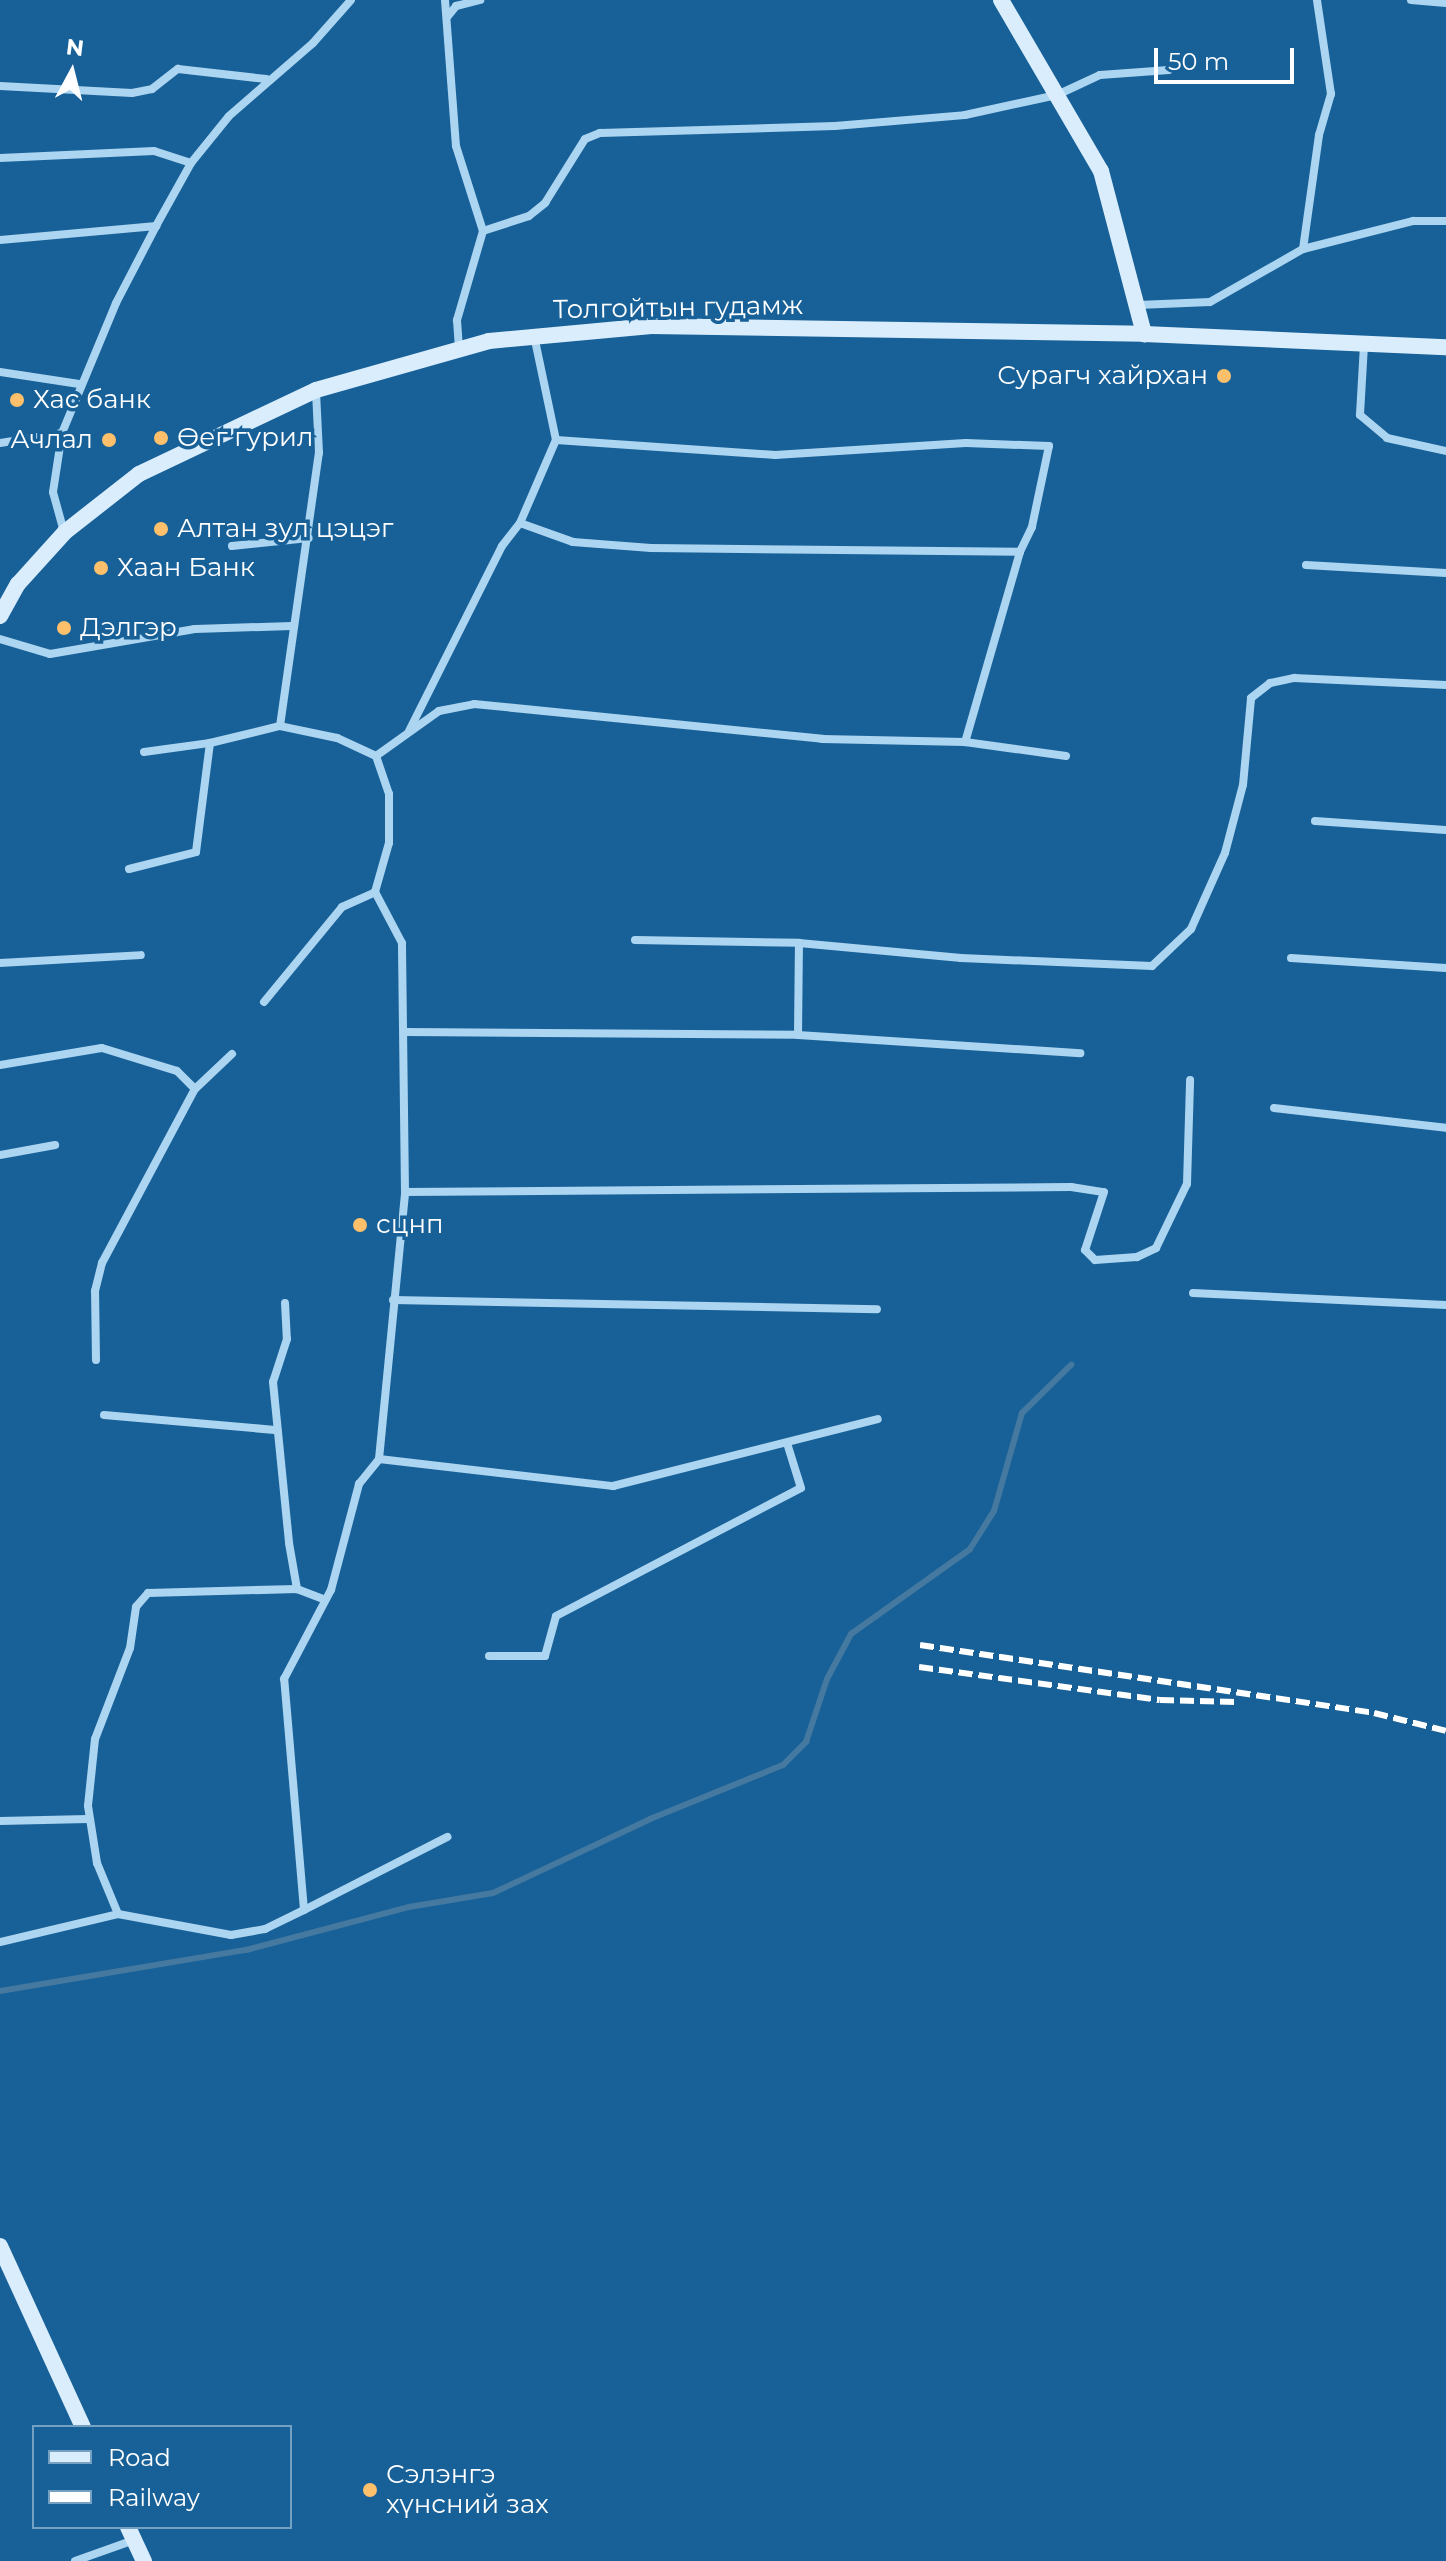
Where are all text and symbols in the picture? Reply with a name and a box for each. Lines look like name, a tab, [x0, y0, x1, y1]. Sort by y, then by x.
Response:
north arrow	[32, 32, 112, 112]
scale bar	[1158, 32, 1298, 82]
text: N	[65, 33, 85, 62]
text: 50 m	[1168, 47, 1229, 76]
street label: Толгойтын гудамж	[553, 290, 803, 326]
place label: Сурагч хайрхан	[997, 360, 1208, 392]
marker: Сурагч хайрхан	[1215, 367, 1233, 385]
place label: Хас банк	[33, 384, 151, 416]
marker: Хас банк	[8, 391, 26, 409]
place label: Өег гурил	[177, 422, 313, 454]
place label: Ачлал	[10, 424, 93, 456]
marker: Өег гурил	[152, 429, 170, 447]
marker: Ачлал	[100, 431, 118, 449]
place label: Алтан зул цэцэг	[177, 513, 393, 545]
marker: Алтан зул цэцэг	[152, 520, 170, 538]
place label: Хаан Банк	[117, 552, 255, 584]
marker: Хаан Банк	[92, 559, 110, 577]
place label: Дэлгэр	[80, 612, 177, 644]
marker: Дэлгэр	[55, 619, 73, 637]
place label: сцнп	[376, 1209, 443, 1241]
marker: сцнп	[351, 1216, 369, 1234]
legend	[32, 2425, 292, 2529]
text: Road	[108, 2443, 171, 2472]
place label: Сэлэнгэ хүнсний зах	[386, 2459, 549, 2520]
marker: Сэлэнгэ хүнсний зах	[361, 2481, 379, 2499]
text: Railway	[108, 2483, 200, 2512]

